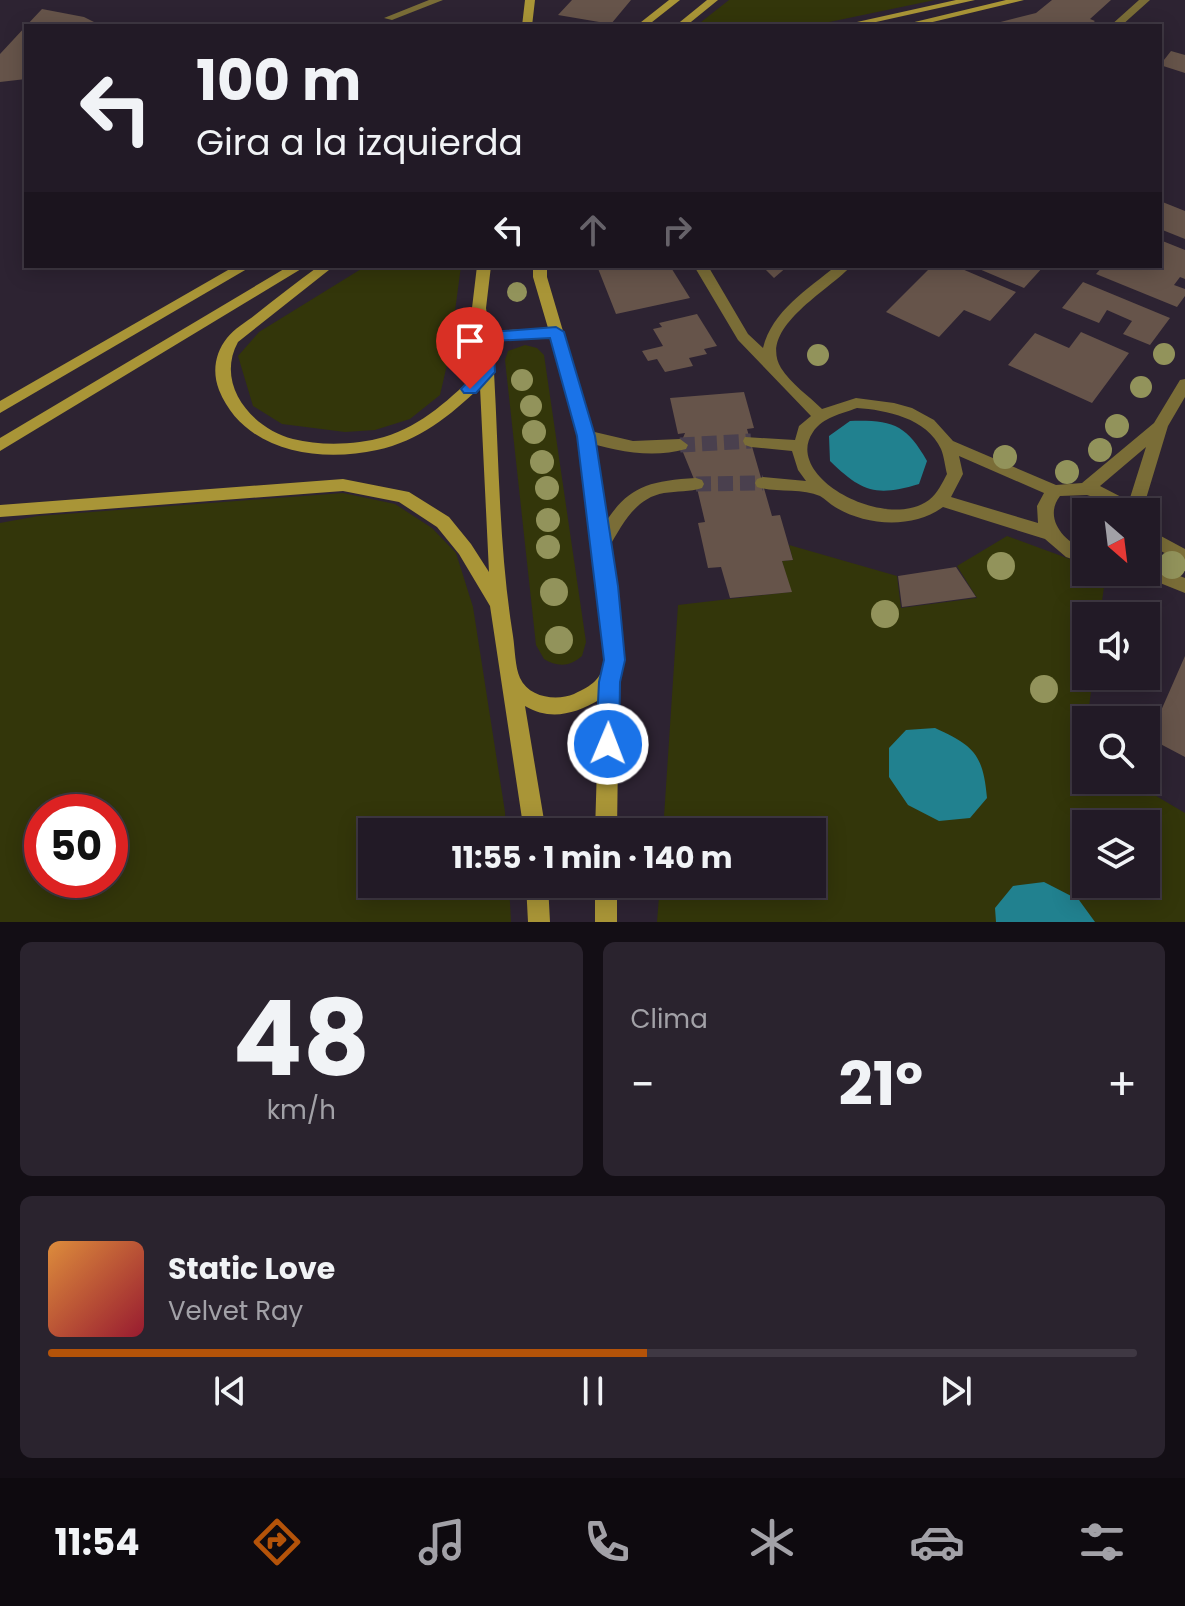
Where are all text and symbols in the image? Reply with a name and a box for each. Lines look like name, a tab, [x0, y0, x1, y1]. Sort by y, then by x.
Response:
text: 100 m	[196, 41, 361, 120]
icon: left	[64, 56, 168, 160]
text: Gira a la izquierda	[196, 117, 523, 168]
icon: left	[487, 208, 531, 252]
icon: ahead	[571, 208, 615, 252]
icon: right	[655, 208, 699, 252]
pin	[436, 307, 504, 389]
icon: arrive	[448, 319, 492, 363]
north arrow	[1072, 498, 1160, 586]
map controls	[1072, 498, 1160, 898]
button: sound	[1072, 602, 1160, 690]
position arrow	[566, 702, 650, 786]
button: search	[1072, 706, 1160, 794]
speed limit sign: 50	[24, 794, 128, 898]
button: layers	[1072, 810, 1160, 898]
text: 11:55 · 1 min · 140 m	[451, 836, 733, 879]
text: 48	[232, 966, 370, 1111]
text: Clima	[631, 1001, 708, 1037]
text: 21°	[839, 1042, 923, 1126]
text: −	[631, 1054, 655, 1115]
text: +	[1107, 1054, 1137, 1115]
text: km/h	[267, 1092, 336, 1128]
text: Static Love	[168, 1247, 335, 1290]
text: Velvet Ray	[168, 1293, 303, 1329]
icon: previous	[208, 1369, 252, 1413]
icon: pause	[571, 1369, 615, 1413]
icon: next	[934, 1369, 978, 1413]
icon: directions	[249, 1514, 305, 1570]
icon: music	[414, 1514, 470, 1570]
icon: phone	[579, 1514, 635, 1570]
icon: climate	[744, 1514, 800, 1570]
icon: car	[909, 1514, 965, 1570]
icon: filters	[1074, 1514, 1130, 1570]
text: 11:54	[55, 1517, 140, 1568]

